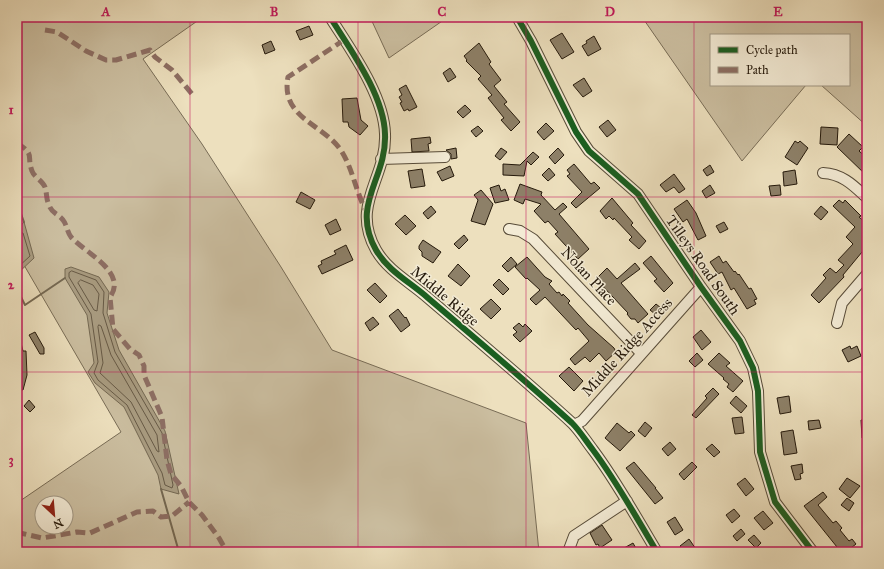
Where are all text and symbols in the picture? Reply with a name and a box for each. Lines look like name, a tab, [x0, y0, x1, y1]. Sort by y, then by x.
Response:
text: A	[101, 4, 111, 20]
text: B	[270, 4, 279, 20]
text: C	[438, 4, 447, 20]
text: D	[605, 4, 615, 20]
text: E	[773, 4, 783, 20]
legend	[710, 34, 850, 86]
text: Cycle path	[746, 43, 798, 57]
text: Path	[746, 63, 769, 77]
text: 1	[8, 102, 14, 118]
street label: Tilleys Road South	[662, 212, 744, 319]
street label: Nolan Place	[557, 243, 621, 309]
street label: Middle Ridge	[407, 262, 483, 330]
text: 2	[8, 277, 15, 293]
street label: Middle Ridge Access	[578, 294, 676, 400]
text: 3	[8, 452, 14, 468]
north arrow	[34, 495, 74, 535]
text: N	[51, 516, 65, 532]

